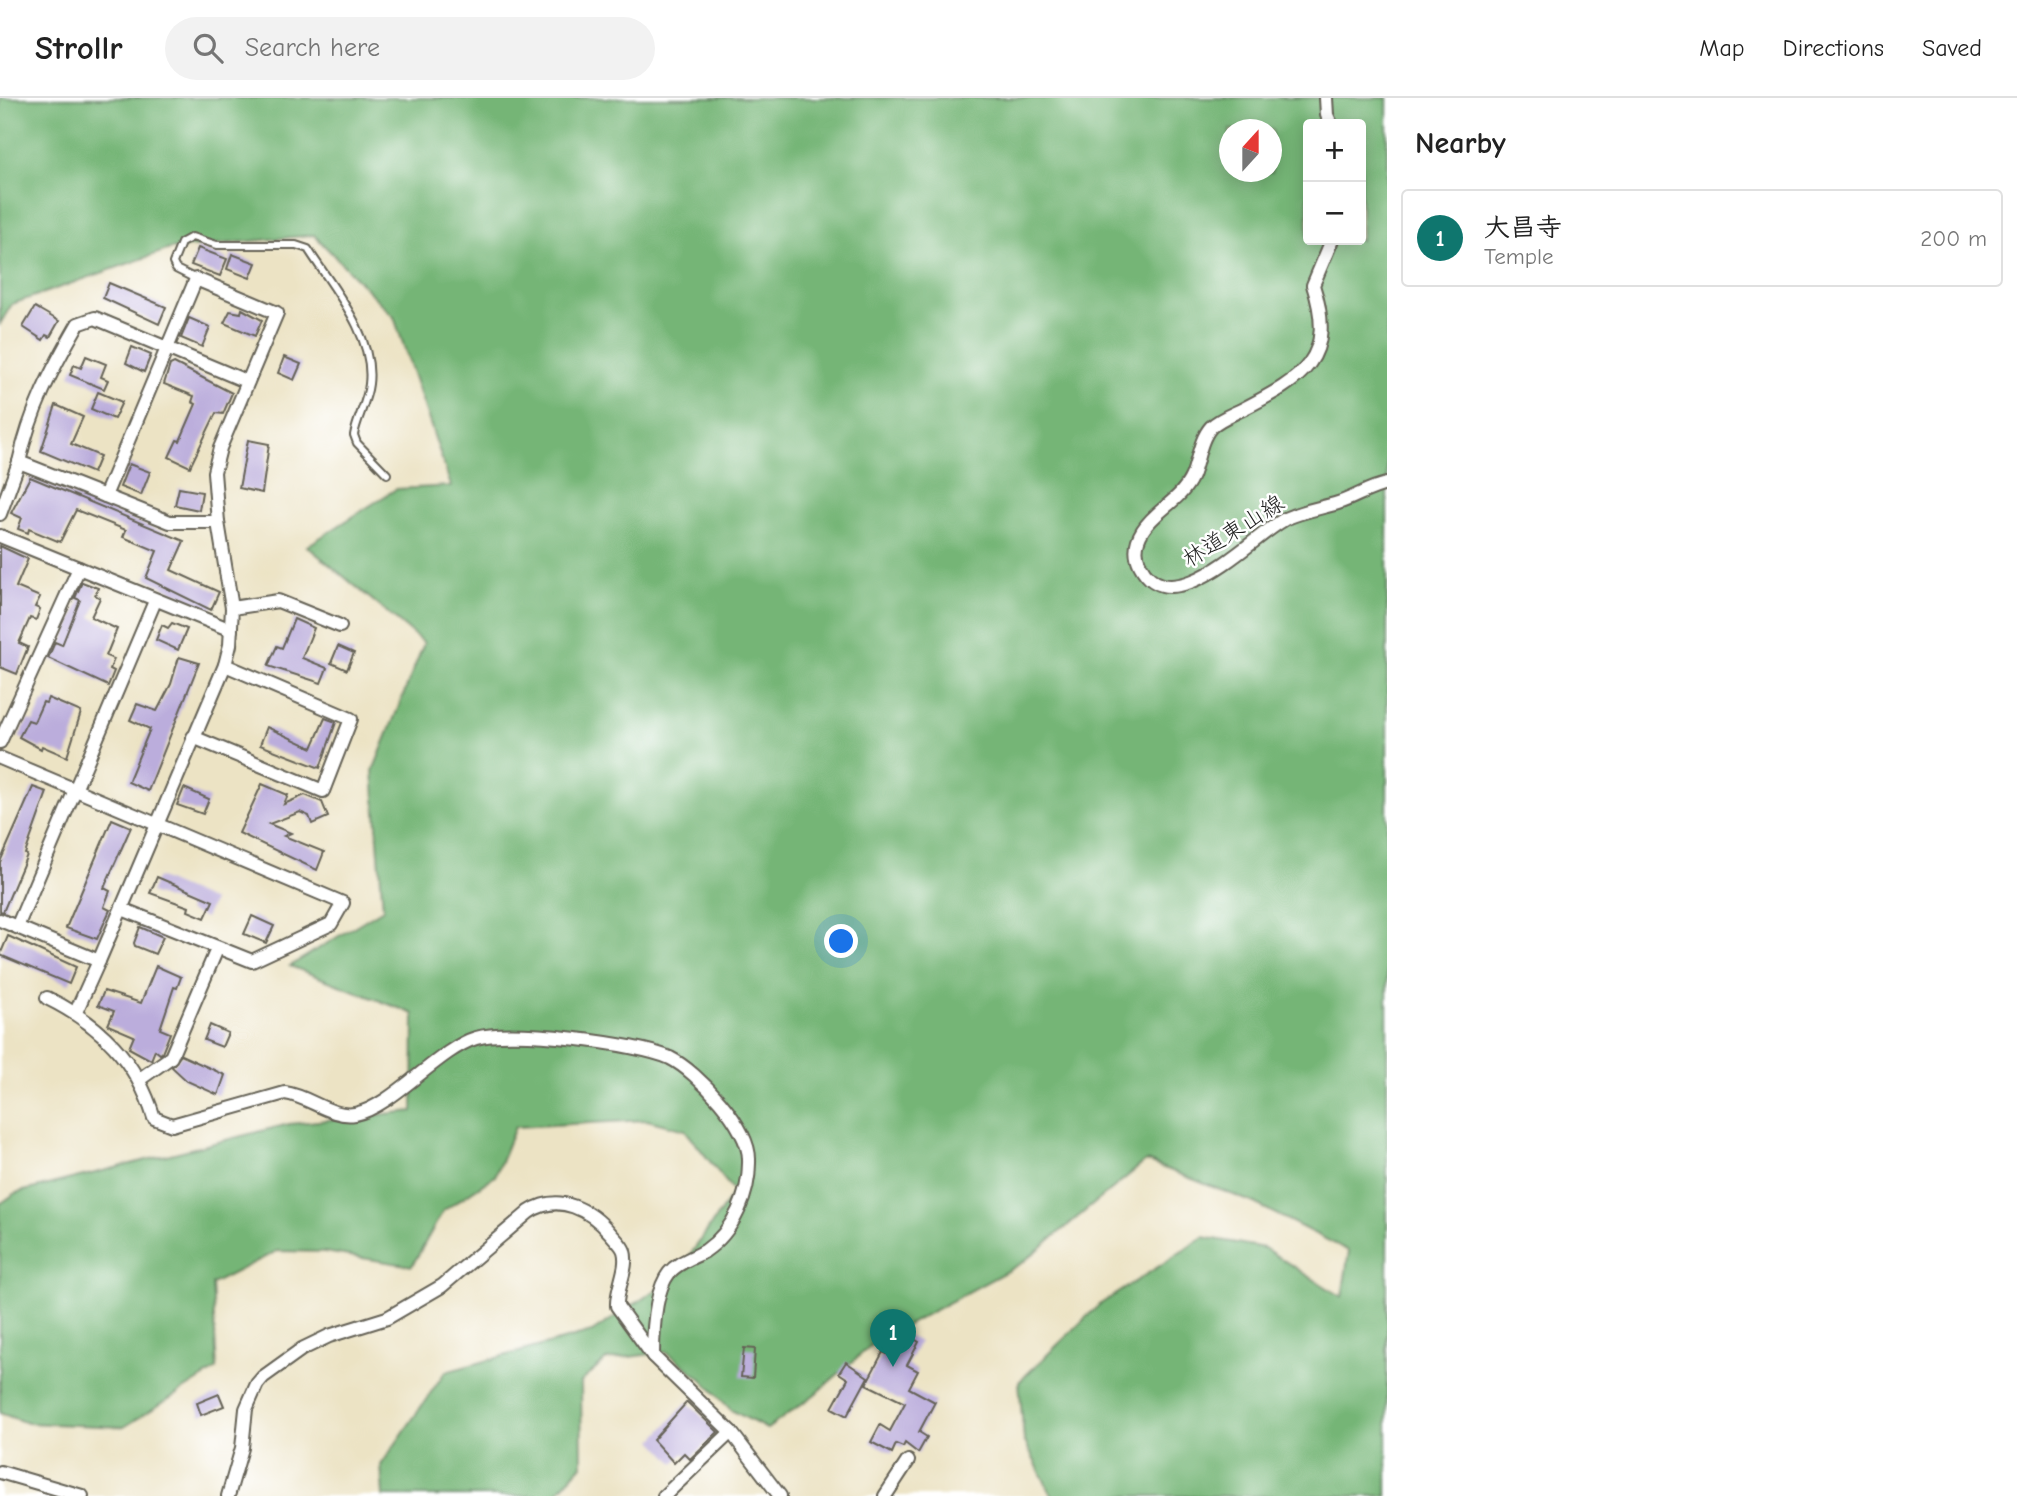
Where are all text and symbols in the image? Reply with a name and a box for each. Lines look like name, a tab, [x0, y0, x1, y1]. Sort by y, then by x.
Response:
search box	[165, 17, 655, 80]
text: Strollr	[35, 29, 123, 67]
icon: search	[189, 29, 227, 67]
text: Search here	[245, 33, 380, 63]
text: Map	[1699, 34, 1745, 62]
text: Directions	[1783, 34, 1884, 62]
text: Saved	[1922, 34, 1982, 62]
north arrow	[1219, 119, 1282, 182]
map controls	[1303, 119, 1366, 245]
button: +	[1303, 119, 1366, 182]
text: Nearby	[1415, 126, 1506, 161]
button: −	[1303, 182, 1366, 245]
text: 大昌寺	[1484, 213, 1562, 243]
text: 1	[1435, 225, 1445, 252]
text: 200 m	[1920, 225, 1987, 252]
text: Temple	[1484, 243, 1553, 270]
street label: 林道東山線	[1177, 489, 1289, 573]
your location	[824, 924, 858, 958]
pin: 1	[870, 1309, 916, 1367]

